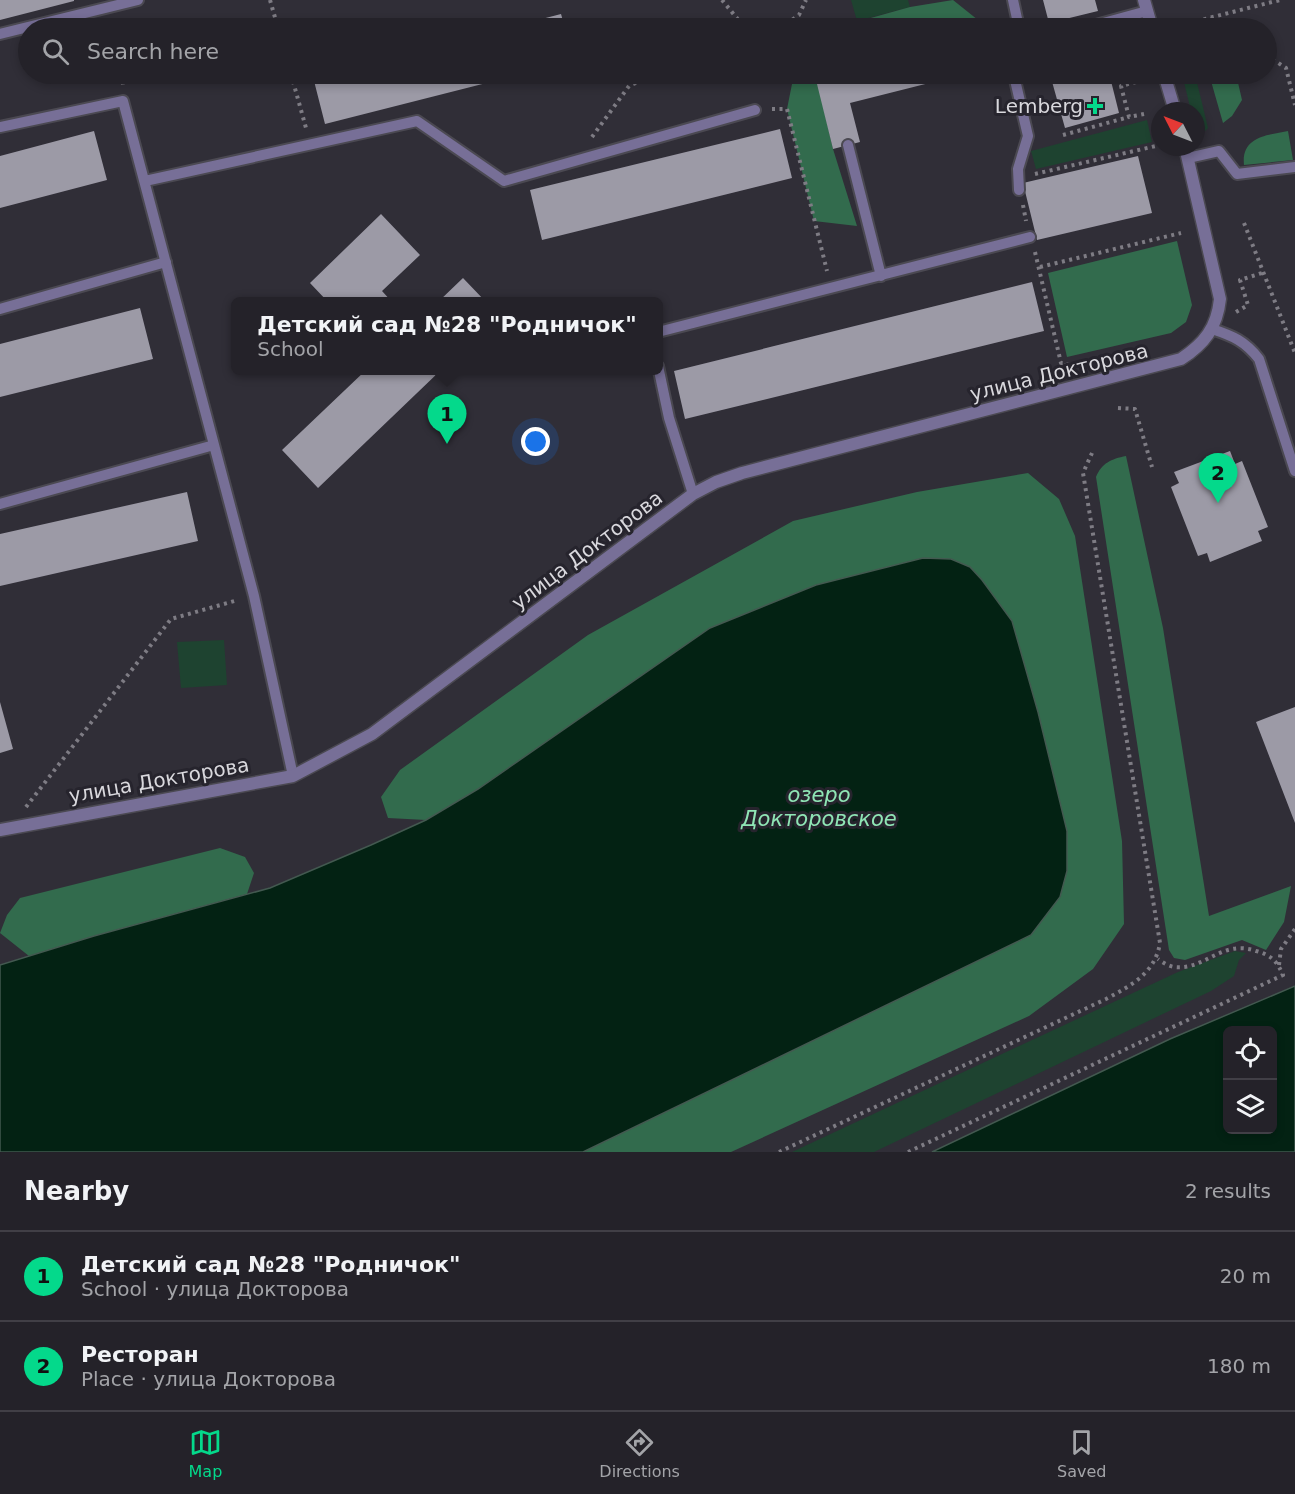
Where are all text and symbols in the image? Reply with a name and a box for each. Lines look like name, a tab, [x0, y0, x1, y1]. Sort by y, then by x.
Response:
search box	[18, 18, 1277, 84]
icon: search	[39, 35, 72, 68]
text: Search here	[87, 39, 219, 64]
place label: Lemberg	[995, 94, 1083, 118]
marker: Lemberg	[1088, 99, 1102, 113]
north arrow	[1151, 102, 1205, 156]
popup	[231, 297, 663, 375]
text: Детский сад №28 "Родничок"	[257, 312, 637, 337]
text: School	[257, 337, 324, 361]
street label: улица Докторова	[967, 338, 1151, 406]
pin: 1	[428, 394, 466, 444]
your location	[521, 427, 550, 456]
pin: 2	[1198, 454, 1238, 503]
street label: улица Докторова	[507, 485, 667, 615]
street label: улица Докторова	[67, 752, 251, 808]
water label: озеро Докторовское	[740, 783, 897, 831]
map controls	[1223, 1026, 1277, 1134]
button: locate	[1223, 1026, 1277, 1080]
button: layers	[1223, 1080, 1277, 1134]
text: Nearby	[24, 1176, 129, 1206]
text: 2 results	[1185, 1179, 1271, 1203]
text: Детский сад №28 "Родничок"	[81, 1252, 460, 1277]
text: 1	[37, 1264, 50, 1288]
text: 20 m	[1220, 1264, 1271, 1288]
text: School · улица Докторова	[81, 1277, 349, 1301]
text: Ресторан	[81, 1342, 199, 1367]
text: 2	[37, 1354, 50, 1378]
text: 180 m	[1207, 1354, 1271, 1378]
text: Place · улица Докторова	[81, 1367, 336, 1391]
tab: Map	[189, 1426, 222, 1481]
tab: Directions	[599, 1426, 680, 1481]
tab: Saved	[1057, 1426, 1106, 1481]

